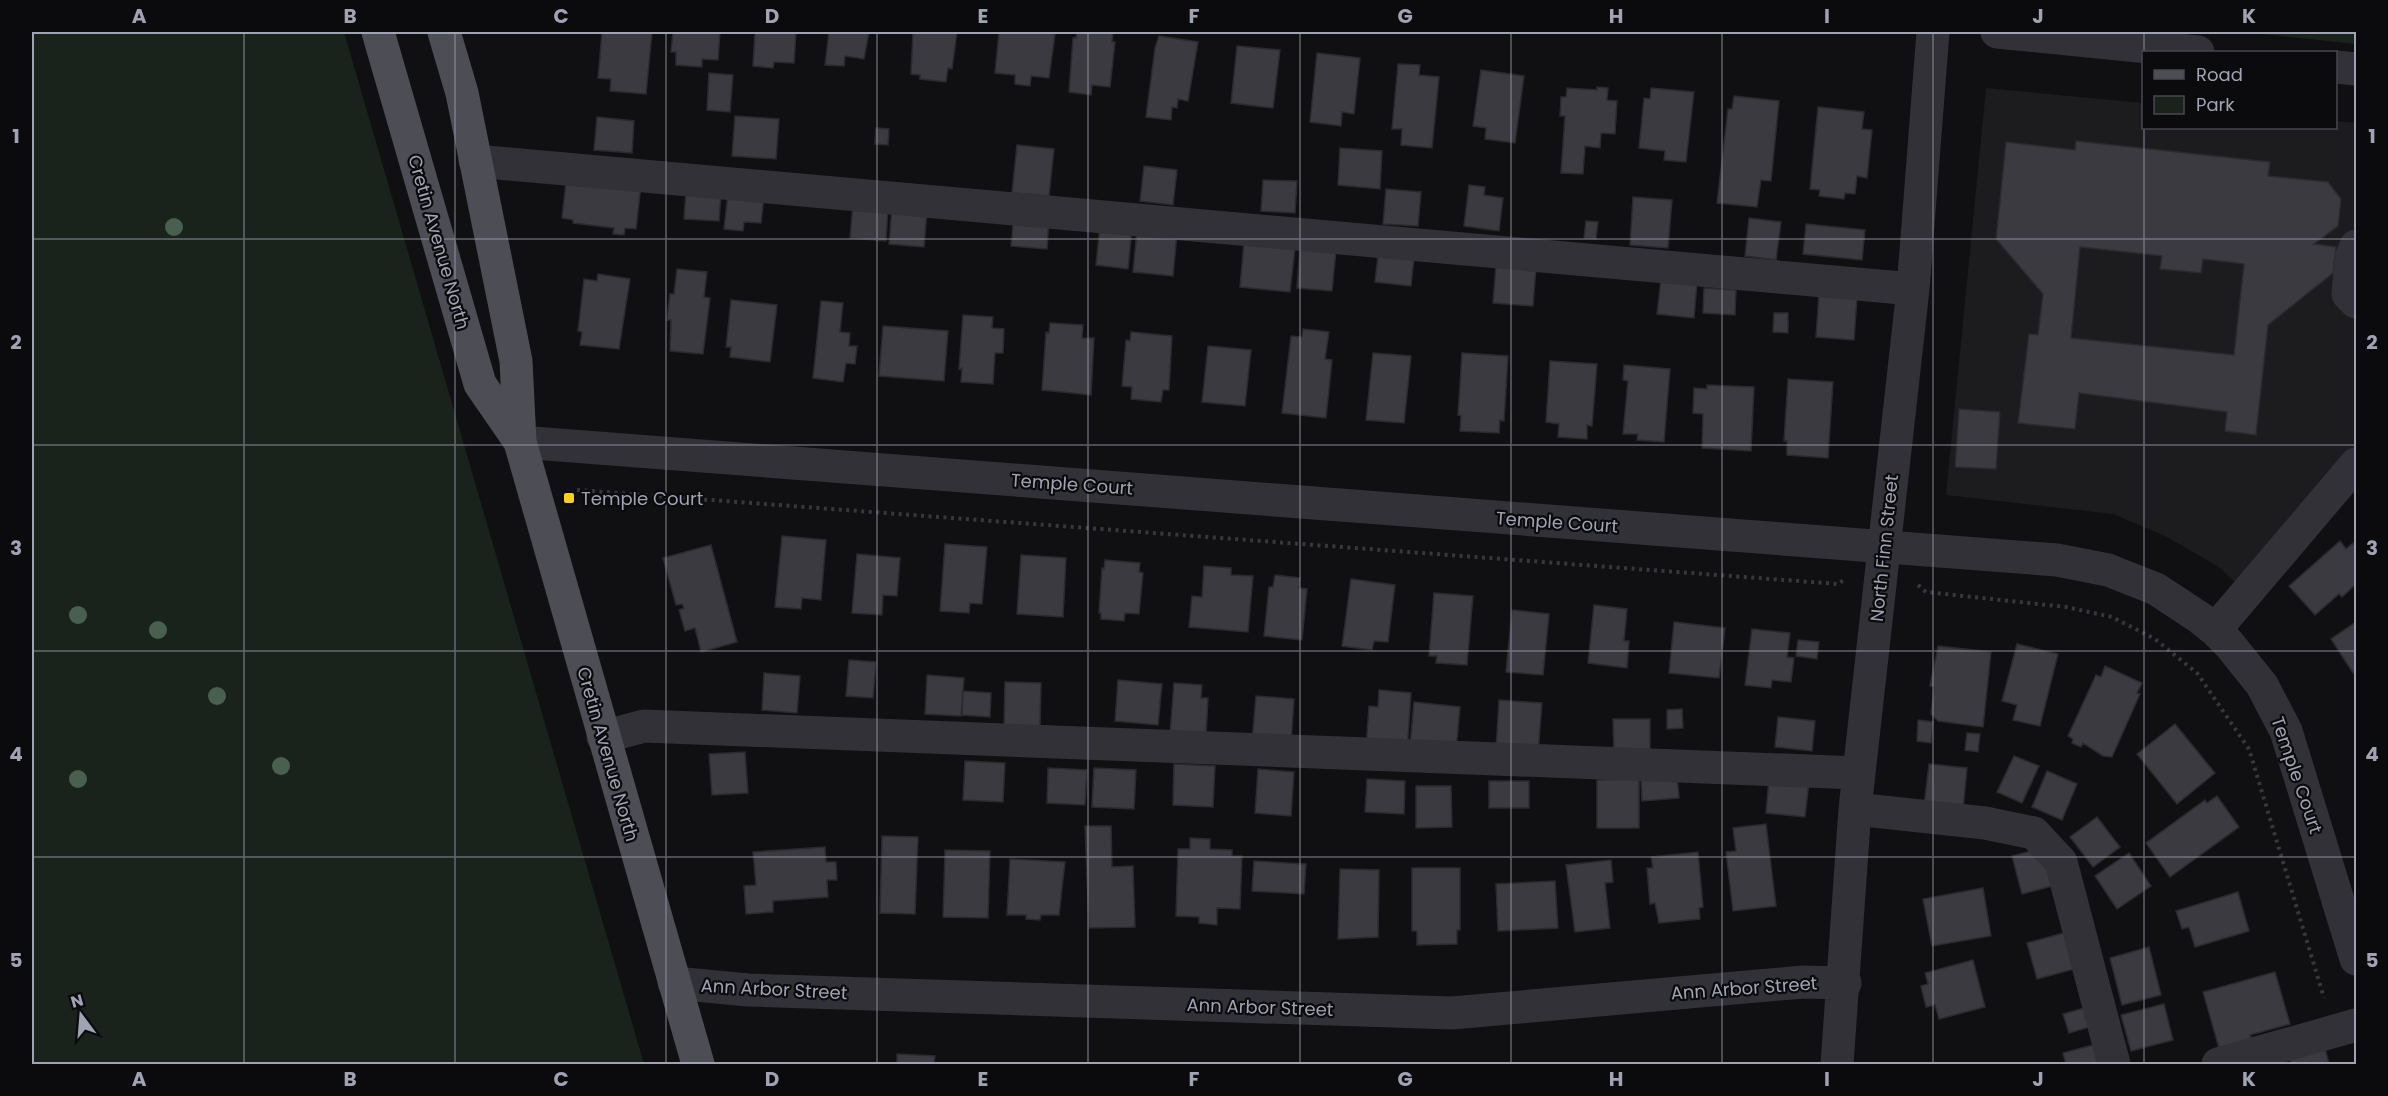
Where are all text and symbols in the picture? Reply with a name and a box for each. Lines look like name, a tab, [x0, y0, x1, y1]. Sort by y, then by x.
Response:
text: A	[132, 2, 147, 30]
text: B	[343, 2, 357, 30]
text: C	[553, 2, 569, 30]
text: D	[765, 2, 779, 30]
text: E	[978, 2, 988, 30]
text: F	[1189, 2, 1200, 30]
text: G	[1397, 2, 1413, 30]
text: H	[1609, 2, 1623, 30]
text: I	[1824, 2, 1830, 30]
text: J	[2032, 2, 2044, 30]
text: K	[2242, 2, 2256, 30]
legend	[2142, 51, 2337, 129]
text: Road	[2196, 62, 2243, 87]
text: Park	[2196, 92, 2235, 117]
text: 1	[12, 122, 20, 150]
text: 1	[2368, 122, 2376, 150]
street label: Cretin Avenue North	[402, 152, 476, 332]
text: 2	[10, 328, 22, 356]
text: 2	[2366, 328, 2378, 356]
street label: Temple Court	[1010, 467, 1134, 501]
street label: North Finn Street	[1864, 473, 1904, 623]
place label: Temple Court	[581, 486, 703, 511]
marker: Temple Court	[562, 491, 576, 505]
street label: Temple Court	[1495, 505, 1619, 539]
text: 3	[10, 534, 22, 562]
text: 3	[2366, 534, 2378, 562]
street label: Cretin Avenue North	[571, 664, 645, 844]
street label: Temple Court	[2265, 713, 2329, 837]
text: 4	[9, 740, 23, 768]
text: 4	[2365, 740, 2379, 768]
text: 5	[10, 946, 23, 974]
text: 5	[2366, 946, 2379, 974]
street label: Ann Arbor Street	[1670, 970, 1818, 1006]
street label: Ann Arbor Street	[700, 973, 848, 1005]
north arrow	[51, 985, 111, 1045]
text: N	[68, 988, 86, 1014]
street label: Ann Arbor Street	[1186, 992, 1334, 1022]
text: A	[132, 1065, 147, 1093]
text: B	[343, 1065, 357, 1093]
text: C	[553, 1065, 569, 1093]
text: D	[765, 1065, 779, 1093]
text: E	[978, 1065, 988, 1093]
text: F	[1189, 1065, 1200, 1093]
text: G	[1397, 1065, 1413, 1093]
text: H	[1609, 1065, 1623, 1093]
text: I	[1824, 1065, 1830, 1093]
text: J	[2032, 1065, 2044, 1093]
text: K	[2242, 1065, 2256, 1093]

